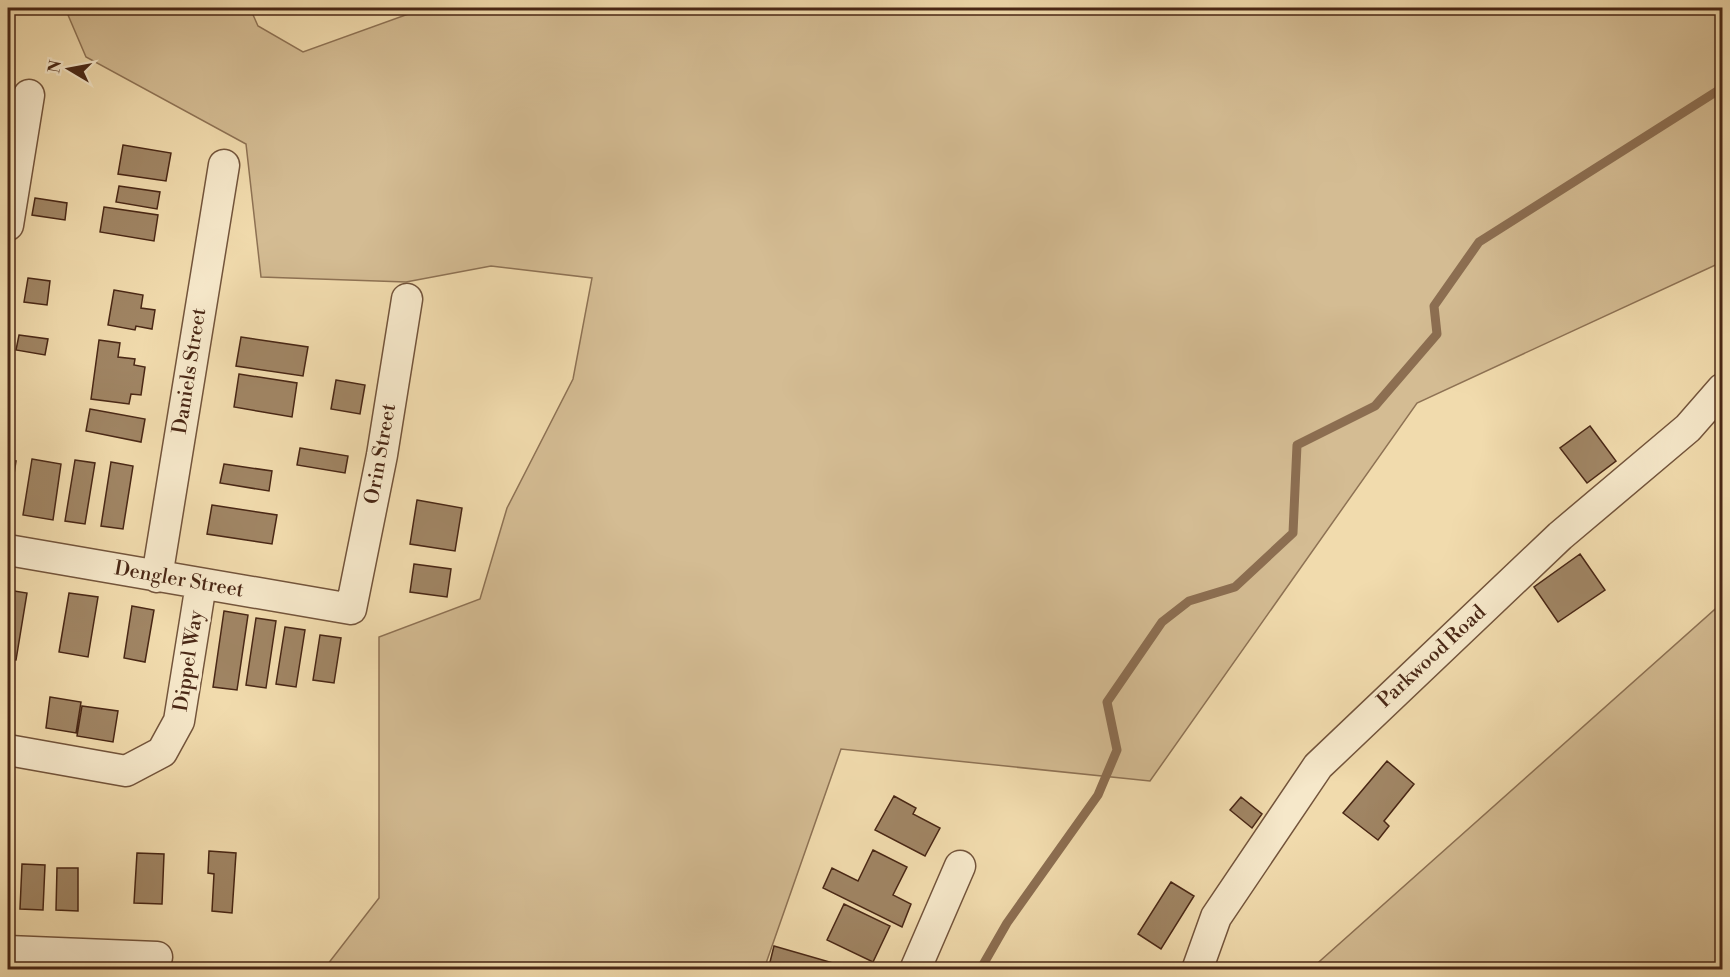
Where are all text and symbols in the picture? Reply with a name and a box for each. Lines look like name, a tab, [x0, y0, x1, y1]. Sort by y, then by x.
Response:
north arrow	[39, 39, 99, 99]
text: N	[44, 58, 66, 75]
street label: Daniels Street	[168, 306, 212, 436]
street label: Orin Street	[360, 402, 402, 506]
street label: Dengler Street	[112, 556, 246, 604]
street label: Parkwood Road	[1372, 600, 1492, 714]
street label: Dippel Way	[169, 608, 209, 713]

